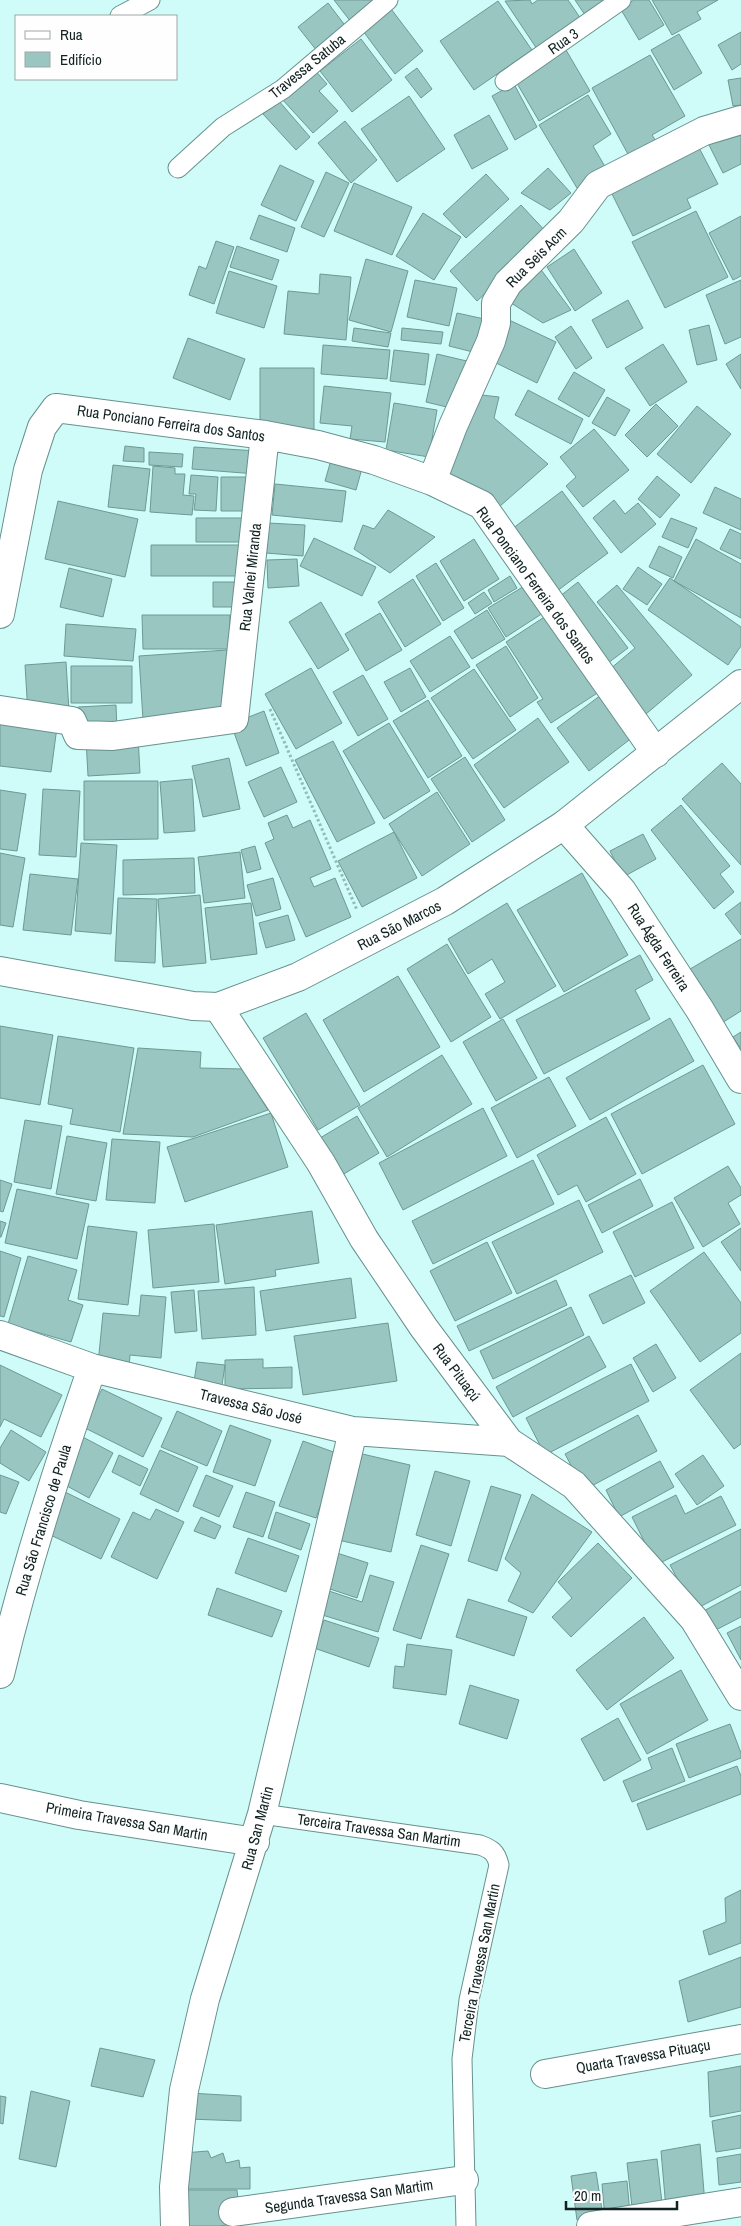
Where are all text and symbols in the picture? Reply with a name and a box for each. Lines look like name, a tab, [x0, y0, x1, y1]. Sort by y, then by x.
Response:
legend	[15, 15, 178, 80]
street label: Rua 3	[544, 23, 583, 59]
text: Rua	[60, 24, 83, 45]
street label: Travessa Satuba	[264, 29, 350, 103]
text: Edifício	[60, 49, 102, 70]
street label: Rua Seis Acm	[501, 222, 571, 292]
street label: Rua Ponciano Ferreira dos Santos	[76, 399, 266, 447]
street label: Rua Ponciano Ferreira dos Santos	[472, 502, 600, 668]
street label: Rua Valnei Miranda	[234, 522, 266, 632]
street label: Rua São Marcos	[353, 895, 445, 955]
street label: Rua Ágda Ferreira	[623, 899, 695, 995]
street label: Rua Pituaçú	[428, 1339, 486, 1405]
street label: Travessa São José	[198, 1383, 305, 1429]
street label: Rua São Francisco de Paula	[10, 1442, 76, 1598]
street label: Rua San Martin	[236, 1784, 278, 1872]
street label: Primeira Travessa San Martin	[44, 1796, 210, 1846]
street label: Terceira Travessa San Martim	[296, 1808, 462, 1852]
street label: Terceira Travessa San Martin	[453, 1882, 505, 2044]
street label: Quarta Travessa Pituaçu	[574, 2034, 712, 2078]
street label: Segunda Travessa San Martim	[264, 2174, 434, 2218]
scale bar	[566, 2178, 677, 2210]
text: 20 m	[574, 2185, 601, 2206]

